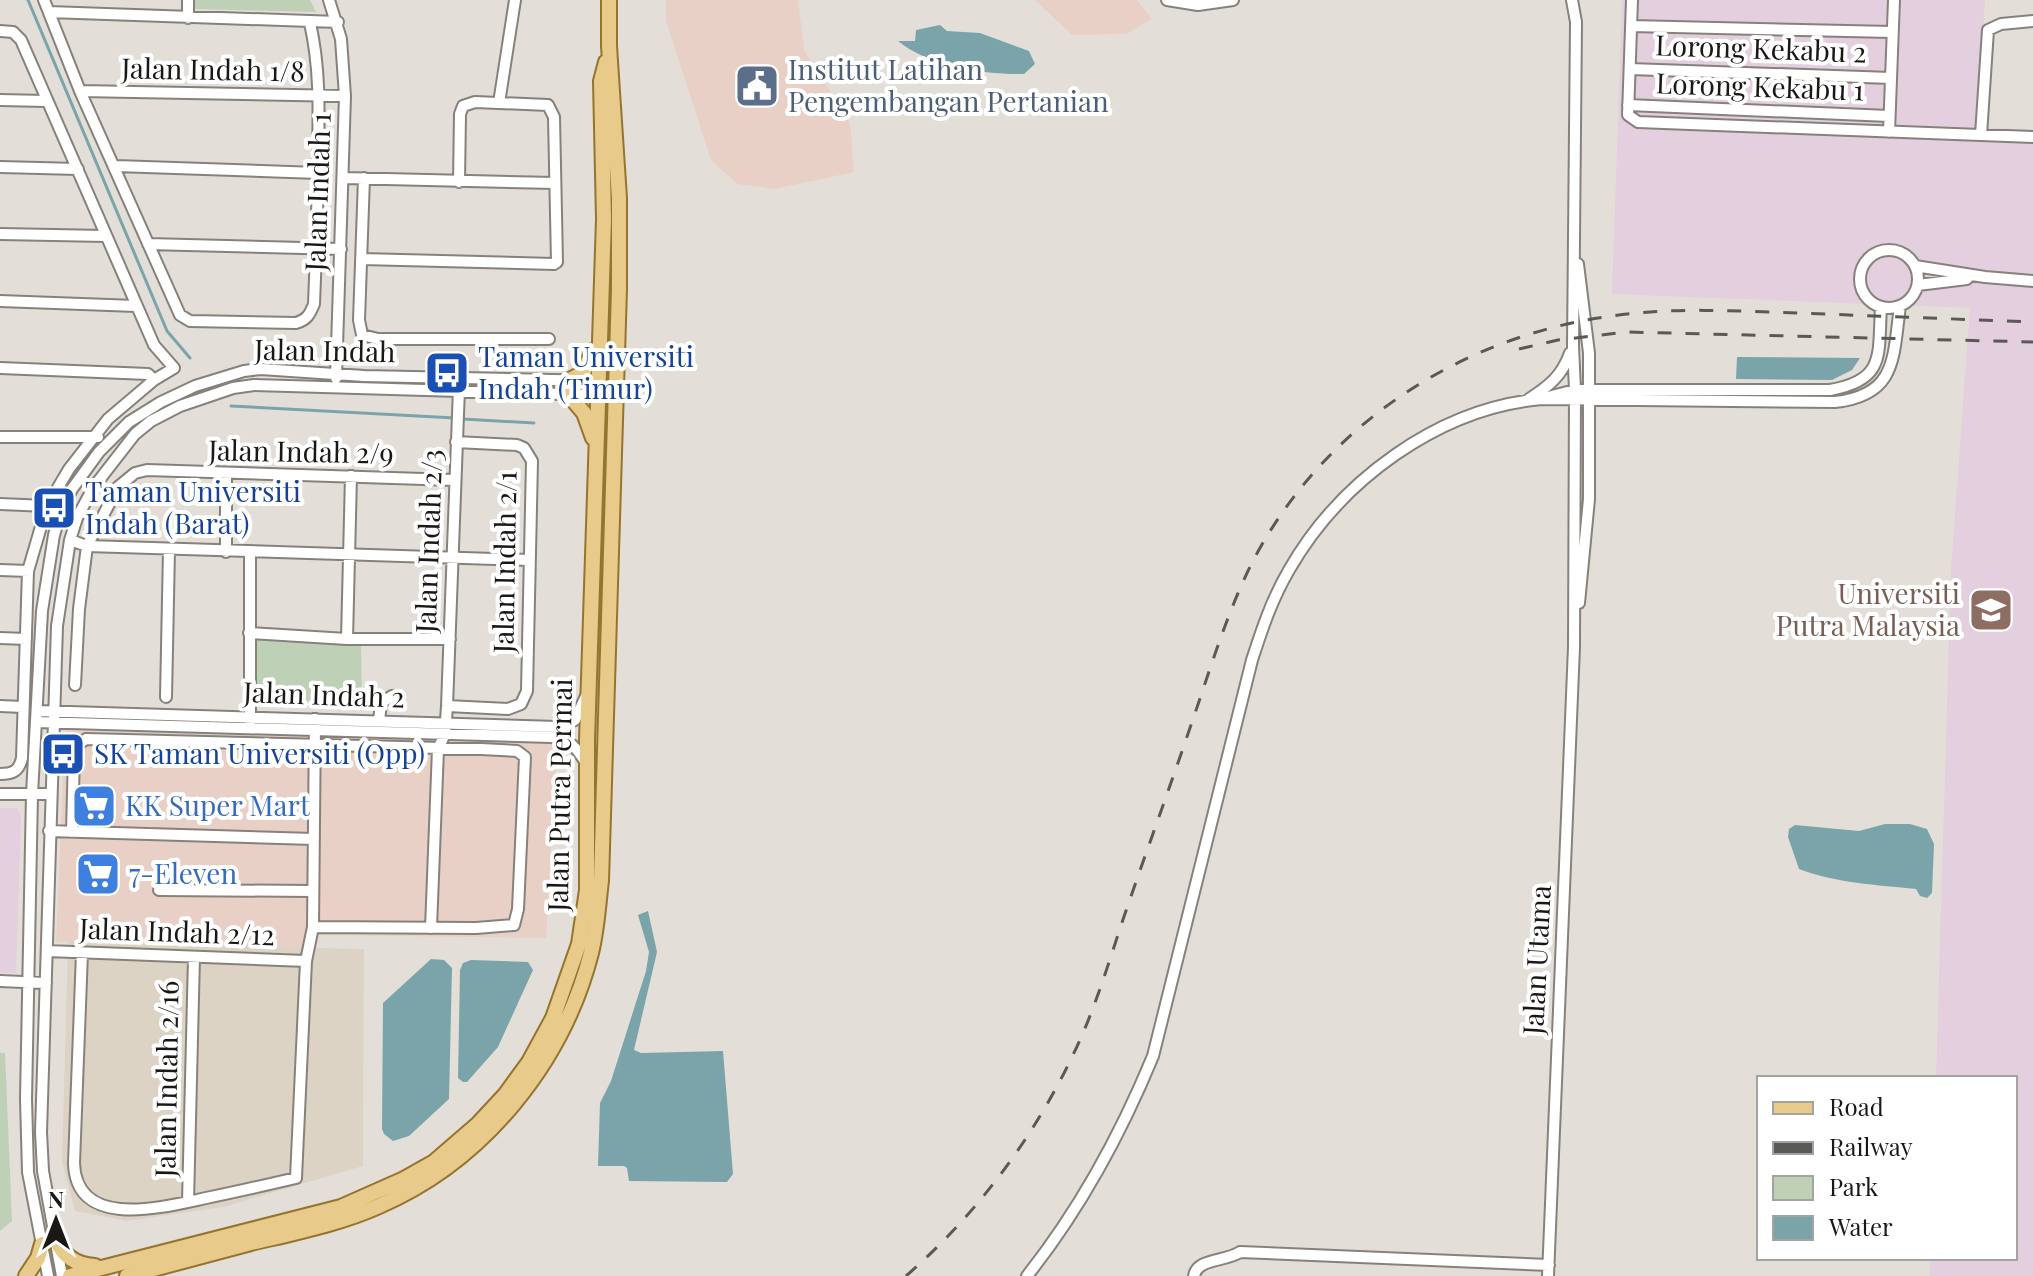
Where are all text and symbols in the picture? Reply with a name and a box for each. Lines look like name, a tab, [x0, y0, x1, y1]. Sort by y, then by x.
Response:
street label: Lorong Kekabu 2	[1655, 25, 1867, 70]
street label: Jalan Indah 1/8	[120, 48, 305, 89]
place label: Institut Latihan Pengembangan Pertanian	[788, 50, 1109, 119]
public building icon: Institut Latihan Pengembangan Pertanian	[733, 62, 781, 110]
street label: Lorong Kekabu 1	[1655, 63, 1865, 108]
street label: Jalan Indah 1	[295, 112, 338, 273]
street label: Jalan Indah	[253, 330, 396, 369]
place label: Taman Universiti Indah (Timur)	[478, 337, 694, 406]
bus stop icon: Taman Universiti Indah (Timur)	[423, 349, 471, 397]
street label: Jalan Indah 2/9	[207, 430, 394, 471]
street label: Jalan Indah 2/3	[406, 448, 449, 634]
street label: Jalan Indah 2/1	[483, 471, 524, 654]
place label: Taman Universiti Indah (Barat)	[85, 472, 301, 541]
bus stop icon: Taman Universiti Indah (Barat)	[30, 484, 78, 532]
place label: Universiti Putra Malaysia	[1776, 574, 1960, 643]
school or university icon: Universiti Putra Malaysia	[1967, 586, 2015, 634]
street label: Jalan Indah 2	[242, 672, 405, 715]
street label: Jalan Putra Permai	[538, 678, 579, 913]
bus stop icon: SK Taman Universiti (Opp)	[39, 730, 87, 778]
place label: SK Taman Universiti (Opp)	[94, 734, 425, 771]
supermarket icon: KK Super Mart	[70, 782, 118, 830]
place label: KK Super Mart	[125, 786, 311, 823]
supermarket icon: 7-Eleven	[74, 850, 122, 898]
place label: 7-Eleven	[129, 854, 237, 891]
street label: Jalan Utama	[1513, 884, 1558, 1037]
street label: Jalan Indah 2/12	[78, 909, 275, 952]
street label: Jalan Indah 2/16	[145, 980, 186, 1179]
legend	[1757, 1076, 2017, 1260]
text: Road	[1829, 1090, 1884, 1122]
text: Railway	[1829, 1130, 1913, 1162]
text: Park	[1829, 1170, 1879, 1202]
north arrow	[16, 1180, 96, 1260]
text: N	[48, 1184, 64, 1214]
text: Water	[1828, 1210, 1893, 1242]

